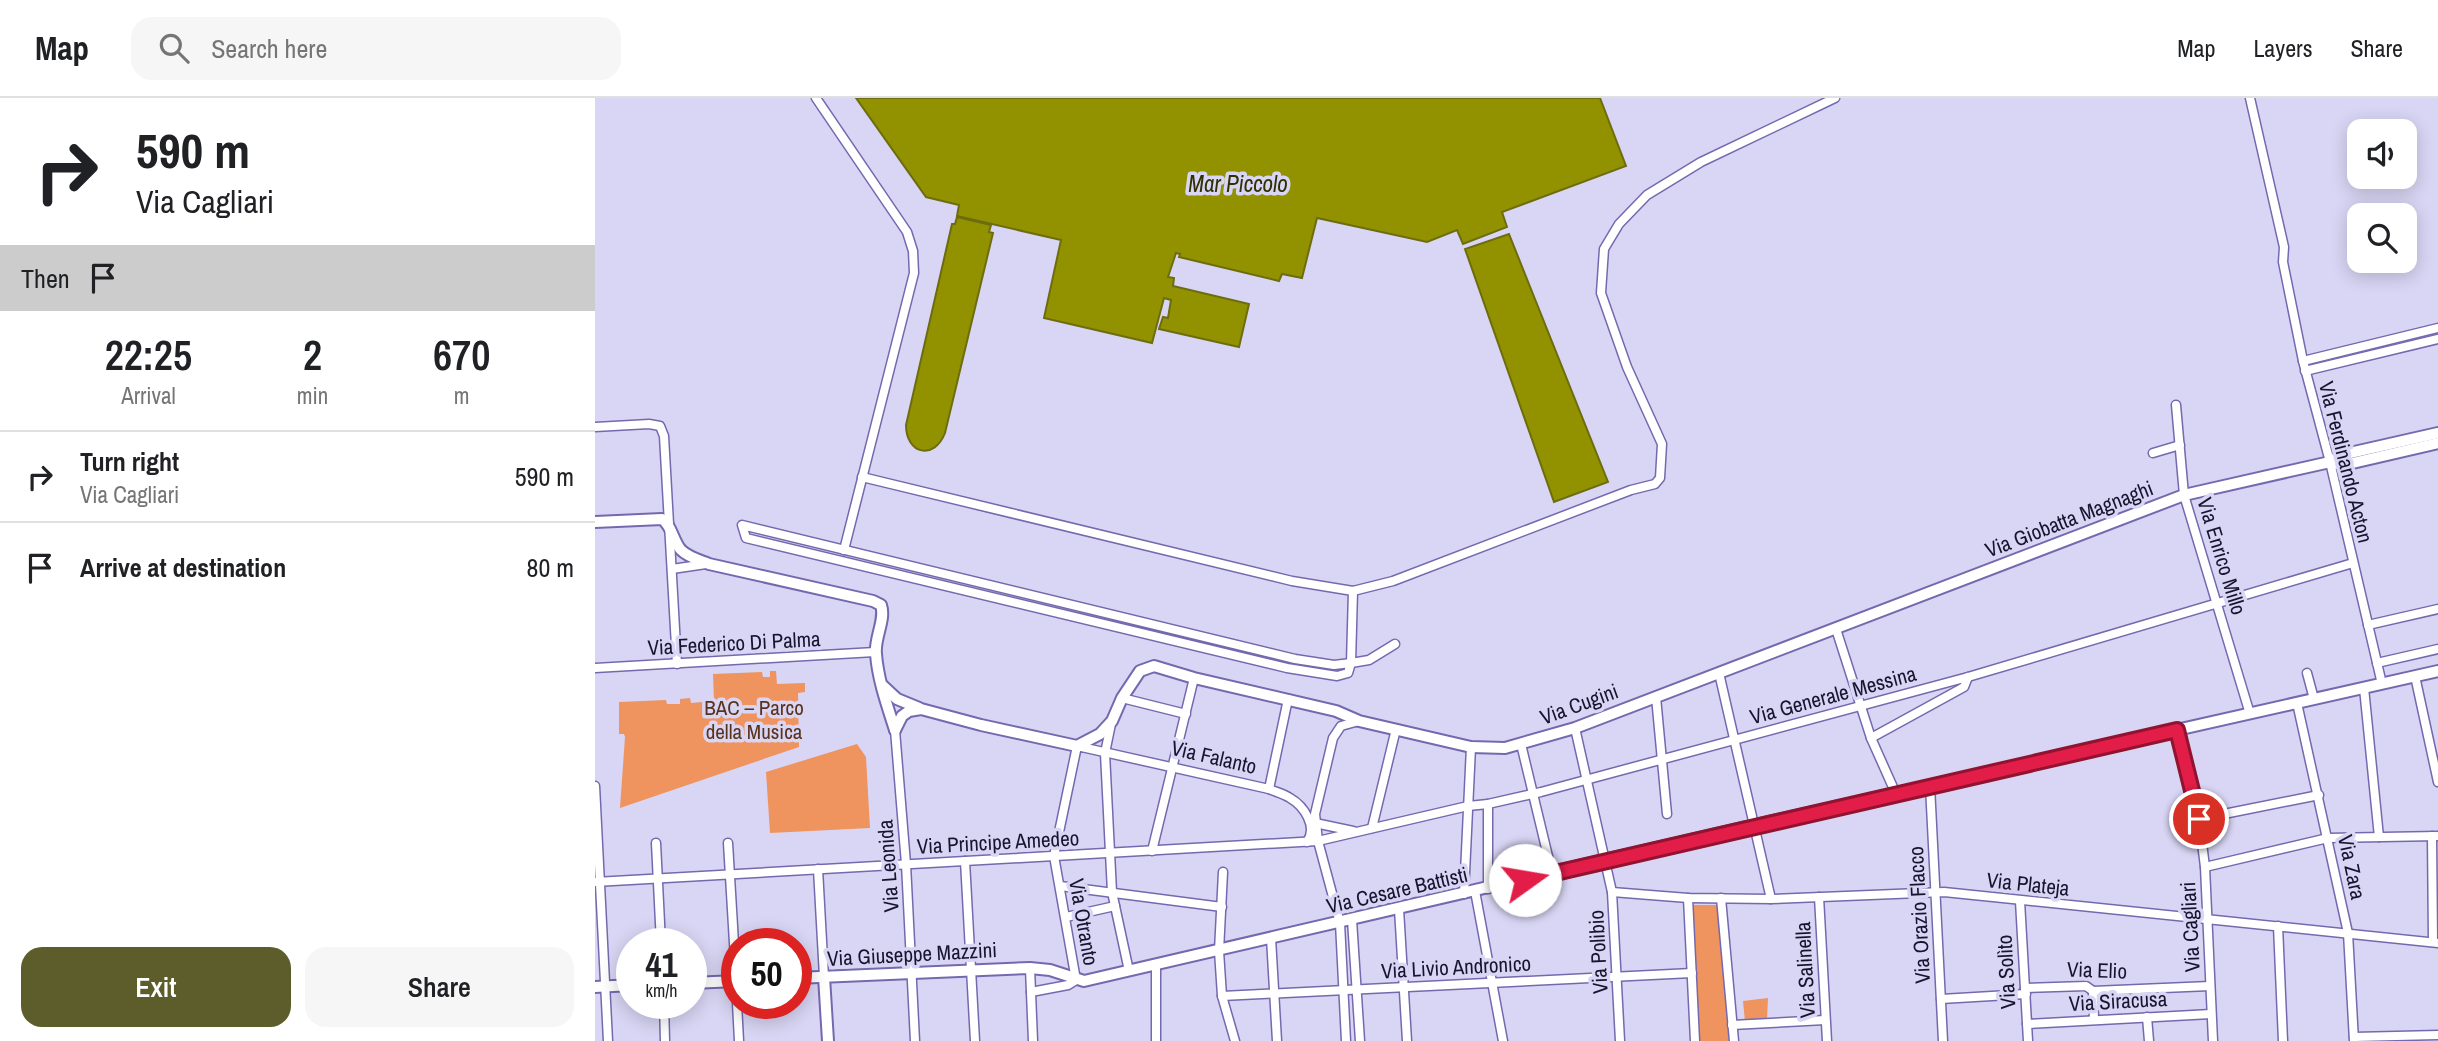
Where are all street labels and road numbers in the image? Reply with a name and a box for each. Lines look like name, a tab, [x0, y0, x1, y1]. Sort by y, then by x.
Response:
street label: Via Ferdinando Acton	[2312, 378, 2380, 546]
street label: Via Giobatta Magnaghi	[1981, 474, 2157, 564]
street label: Via Enrico Millo	[2190, 494, 2254, 618]
street label: Via Federico Di Palma	[647, 624, 822, 662]
street label: Via Generale Messina	[1747, 659, 1920, 731]
street label: Via Cugini	[1536, 677, 1622, 731]
street label: Via Falanto	[1168, 733, 1260, 781]
street label: Via Leonida	[870, 818, 906, 913]
street label: Via Principe Amedeo	[916, 823, 1080, 861]
street label: Via Zara	[2331, 832, 2373, 903]
street label: Via Orazio Flacco	[1901, 846, 1937, 984]
street label: Via Cesare Battisti	[1323, 860, 1471, 920]
street label: Via Plateja	[1985, 865, 2071, 903]
street label: Via Otranto	[1062, 876, 1106, 968]
street label: Via Cagliari	[2173, 881, 2207, 973]
street label: Via Polibio	[1581, 909, 1615, 995]
street label: Via Salinella	[1788, 921, 1822, 1019]
street label: Via Solìto	[1990, 934, 2022, 1010]
street label: Via Giuseppe Mazzini	[826, 935, 998, 973]
street label: Via Livio Andronico	[1380, 949, 1532, 985]
street label: Via Elio	[2066, 954, 2128, 986]
street label: Via Siracusa	[2068, 984, 2168, 1018]

